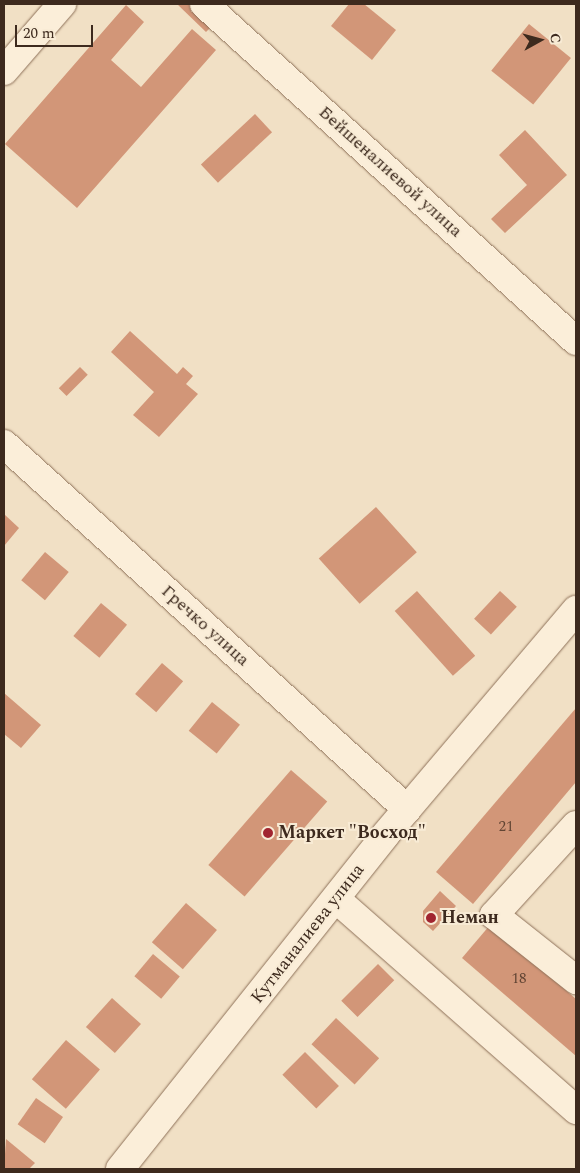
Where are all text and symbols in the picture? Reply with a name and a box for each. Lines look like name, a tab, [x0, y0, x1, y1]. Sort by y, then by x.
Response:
scale bar	[18, 15, 95, 47]
north arrow	[515, 15, 565, 65]
text: 20 m	[23, 22, 55, 45]
text: С	[544, 32, 566, 44]
street label: Бейшеналиевой улица	[314, 102, 466, 242]
street label: Гречко улица	[156, 581, 254, 671]
house number: 21	[499, 818, 513, 836]
place label: Маркет "Восход"	[278, 822, 426, 844]
marker: Маркет "Восход"	[262, 827, 274, 839]
street label: Кутманалиева улица	[247, 860, 369, 1008]
place label: Неман	[441, 907, 499, 929]
marker: Неман	[425, 912, 437, 924]
house number: 18	[512, 970, 526, 988]

